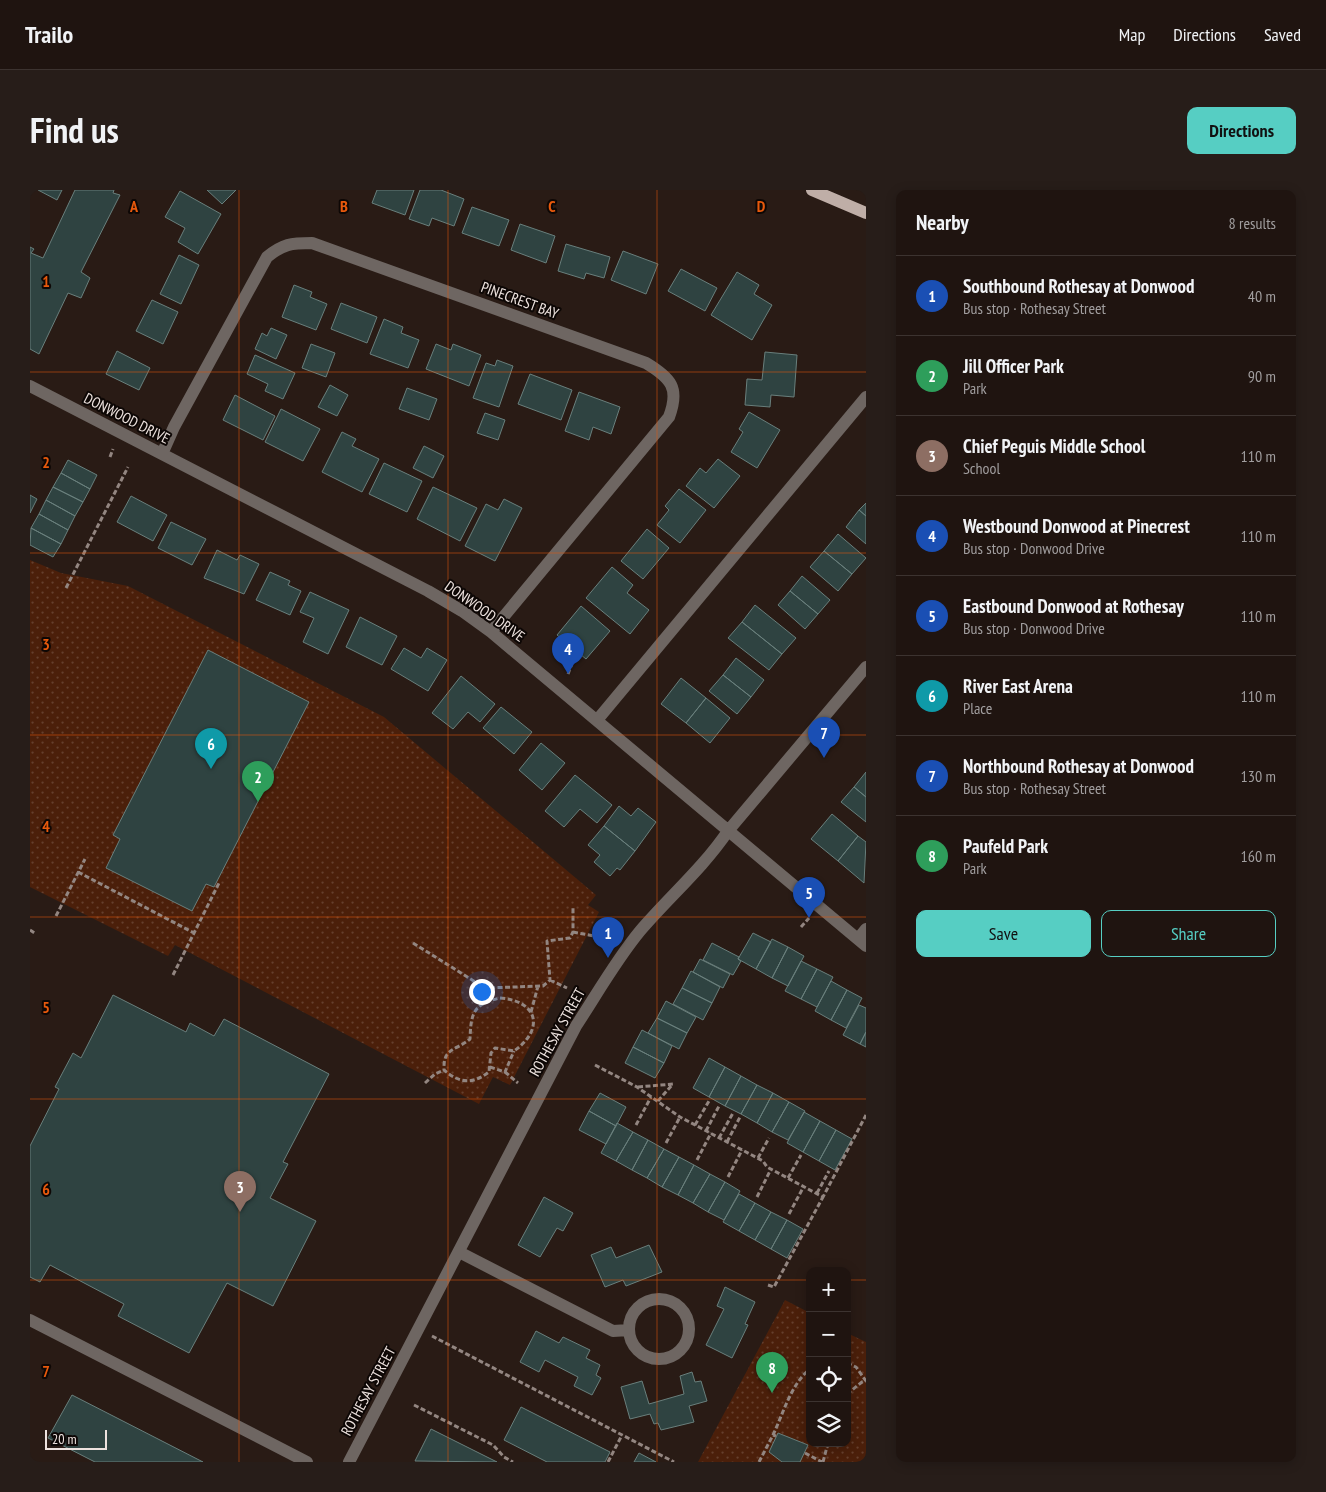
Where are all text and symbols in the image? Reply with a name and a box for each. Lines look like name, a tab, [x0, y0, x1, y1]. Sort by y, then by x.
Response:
text: Trailo	[25, 19, 73, 50]
text: Map	[1119, 23, 1145, 46]
text: Directions	[1173, 23, 1236, 46]
text: Saved	[1264, 23, 1301, 46]
text: Find us	[30, 107, 119, 153]
button: Directions	[1187, 107, 1296, 154]
text: A	[129, 196, 139, 216]
text: B	[340, 196, 348, 216]
text: C	[548, 196, 556, 216]
text: D	[757, 196, 766, 216]
text: Nearby	[916, 209, 969, 236]
text: 8 results	[1229, 213, 1276, 233]
text: 1	[42, 271, 50, 291]
text: Southbound Rothesay at Donwood	[963, 274, 1194, 298]
street label: PINECREST BAY	[479, 277, 562, 323]
text: 1	[928, 286, 936, 306]
text: 40 m	[1248, 286, 1276, 306]
text: Bus stop · Rothesay Street	[963, 298, 1106, 318]
text: Jill Officer Park	[963, 354, 1064, 378]
text: 2	[928, 366, 936, 386]
text: 90 m	[1248, 366, 1276, 386]
text: Park	[963, 378, 987, 398]
street label: DONWOOD DRIVE	[81, 388, 173, 448]
text: Chief Peguis Middle School	[963, 434, 1145, 458]
text: 3	[928, 446, 936, 466]
text: 110 m	[1241, 446, 1276, 466]
text: 2	[42, 452, 50, 472]
text: School	[963, 458, 1000, 478]
text: Westbound Donwood at Pinecrest	[963, 514, 1190, 538]
text: 4	[928, 526, 936, 546]
text: 110 m	[1241, 526, 1276, 546]
text: Bus stop · Donwood Drive	[963, 538, 1105, 558]
street label: DONWOOD DRIVE	[441, 576, 529, 646]
text: Eastbound Donwood at Rothesay	[963, 594, 1184, 618]
text: 5	[928, 606, 936, 626]
text: 110 m	[1241, 606, 1276, 626]
text: Bus stop · Donwood Drive	[963, 618, 1105, 638]
pin: 4	[552, 633, 584, 674]
text: 3	[42, 634, 50, 654]
text: River East Arena	[963, 674, 1073, 698]
text: 6	[928, 686, 936, 706]
text: 110 m	[1241, 686, 1276, 706]
text: Place	[963, 698, 992, 718]
pin: 7	[808, 717, 840, 758]
pin: 6	[195, 728, 227, 769]
text: Northbound Rothesay at Donwood	[963, 754, 1194, 778]
pin: 2	[242, 761, 274, 802]
text: 7	[928, 766, 936, 786]
text: 130 m	[1241, 766, 1276, 786]
text: Bus stop · Rothesay Street	[963, 778, 1106, 798]
text: 4	[42, 816, 50, 836]
text: Paufeld Park	[963, 834, 1048, 858]
text: 8	[928, 846, 936, 866]
text: 160 m	[1241, 846, 1276, 866]
text: Park	[963, 858, 987, 878]
pin: 5	[793, 877, 825, 918]
button: Save	[916, 910, 1091, 957]
button: Share	[1101, 910, 1276, 957]
pin: 1	[592, 917, 624, 958]
your location	[469, 979, 495, 1005]
street label: ROTHESAY STREET	[525, 984, 589, 1079]
text: 5	[42, 997, 50, 1017]
pin: 3	[224, 1171, 256, 1212]
text: 6	[42, 1179, 50, 1199]
map controls	[806, 1267, 851, 1447]
button: +	[806, 1267, 851, 1312]
button: −	[806, 1312, 851, 1357]
street label: ROTHESAY STREET	[337, 1343, 400, 1439]
pin: 8	[756, 1352, 788, 1393]
button: locate	[806, 1357, 851, 1402]
text: 7	[42, 1361, 50, 1381]
button: layers	[806, 1402, 851, 1447]
scale bar	[45, 1427, 108, 1450]
text: 20 m	[52, 1430, 77, 1448]

